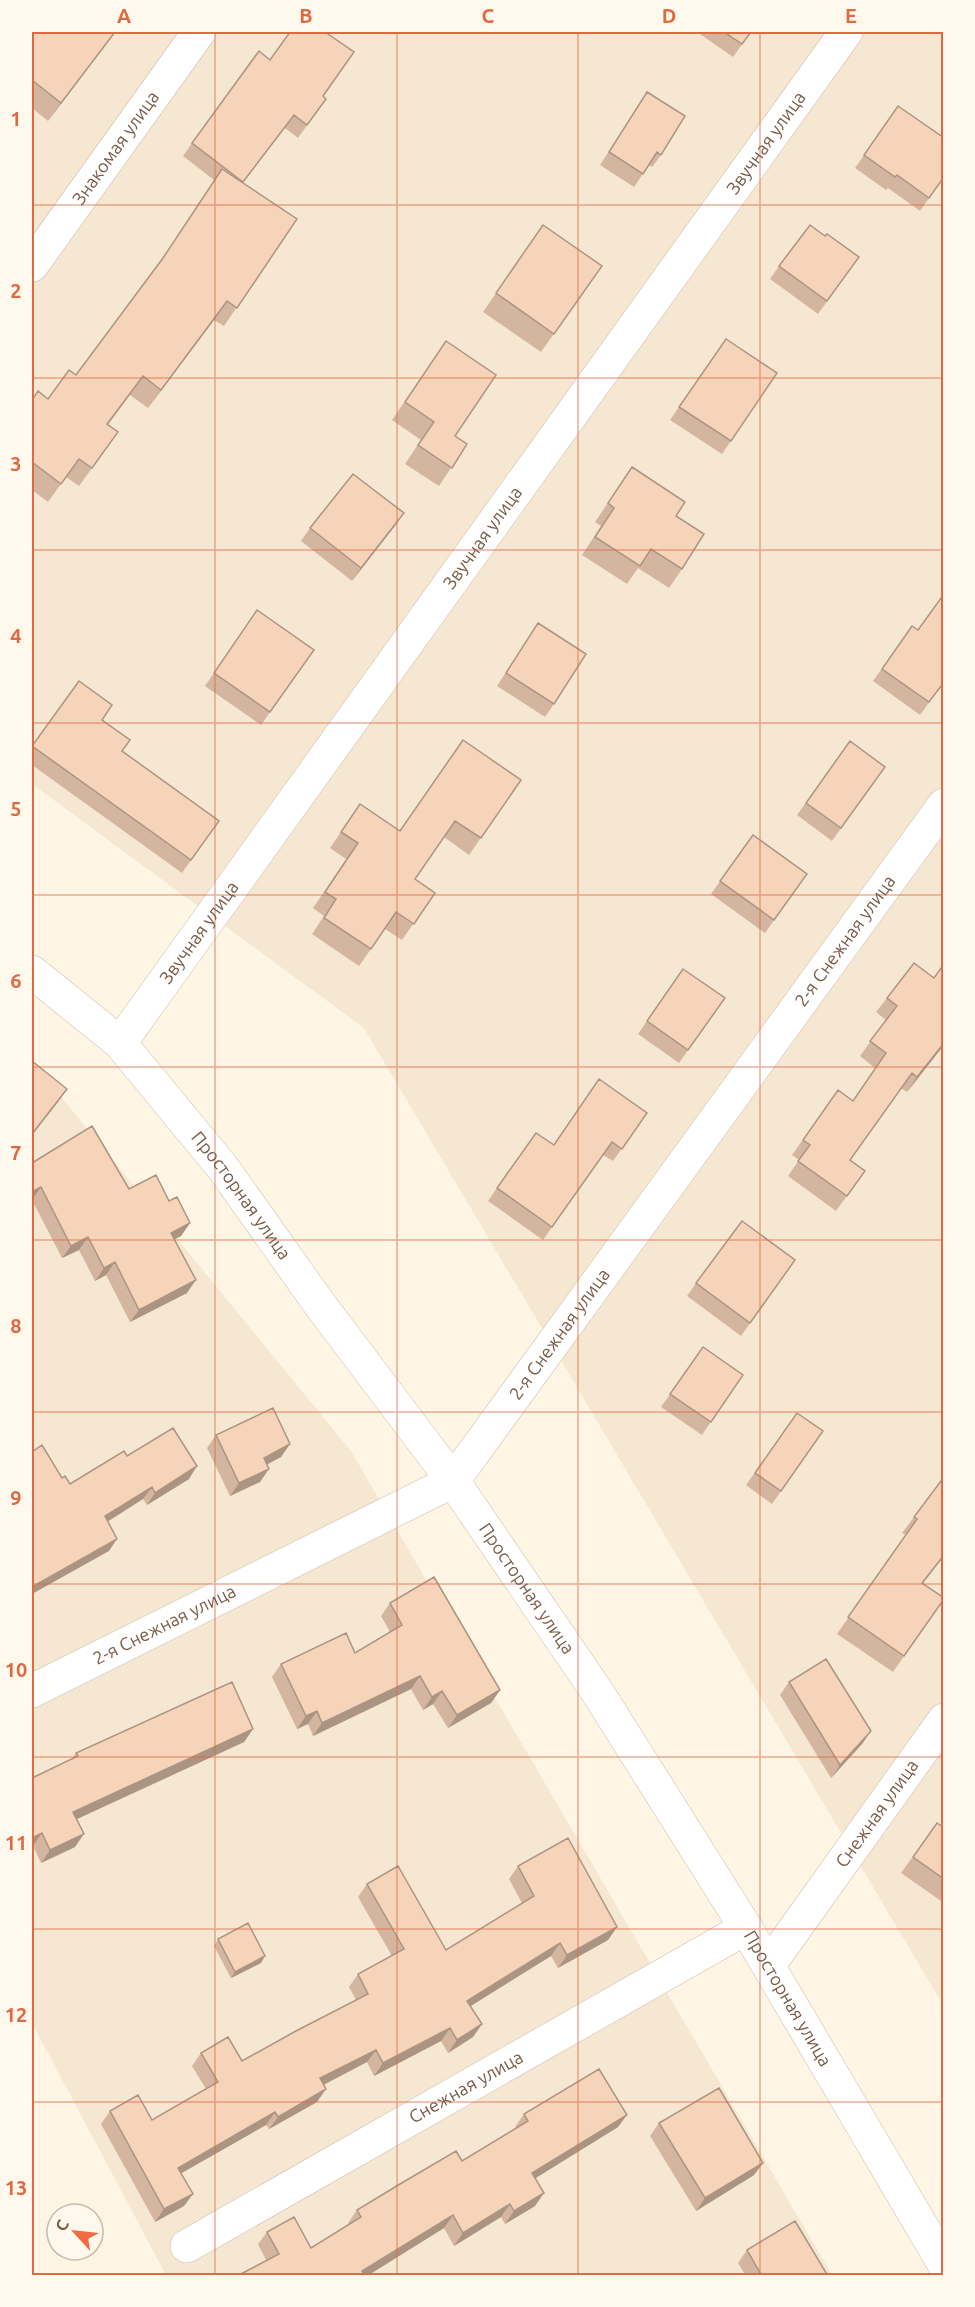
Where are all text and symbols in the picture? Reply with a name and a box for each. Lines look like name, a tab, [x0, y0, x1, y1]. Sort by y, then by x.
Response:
text: A	[117, 4, 131, 27]
text: B	[299, 4, 313, 27]
text: C	[482, 4, 495, 27]
text: D	[662, 4, 676, 27]
text: E	[845, 4, 857, 27]
street label: Знакомая улица	[68, 87, 162, 208]
street label: Звучная улица	[722, 87, 809, 197]
text: 1	[10, 107, 22, 130]
text: 2	[10, 279, 22, 302]
text: 3	[10, 452, 22, 475]
street label: Звучная улица	[439, 482, 525, 592]
text: 4	[10, 624, 22, 647]
text: 5	[10, 797, 22, 820]
street label: 2-я Снежная улица	[790, 871, 899, 1010]
street label: Звучная улица	[155, 877, 242, 987]
text: 6	[10, 969, 22, 992]
street label: Просторная улица	[188, 1127, 296, 1263]
text: 7	[10, 1141, 22, 1164]
street label: 2-я Снежная улица	[505, 1264, 613, 1403]
text: 8	[10, 1314, 22, 1337]
text: 9	[10, 1486, 22, 1509]
street label: Просторная улица	[476, 1519, 579, 1657]
street label: 2-я Снежная улица	[89, 1580, 239, 1668]
text: 10	[5, 1658, 27, 1681]
street label: Снежная улица	[831, 1755, 922, 1871]
text: 11	[5, 1831, 27, 1854]
street label: Просторная улица	[741, 1927, 836, 2070]
text: 12	[5, 2003, 27, 2026]
street label: Снежная улица	[405, 2046, 526, 2127]
text: 13	[5, 2176, 27, 2199]
north arrow	[45, 2202, 105, 2262]
text: С	[51, 2217, 72, 2234]

